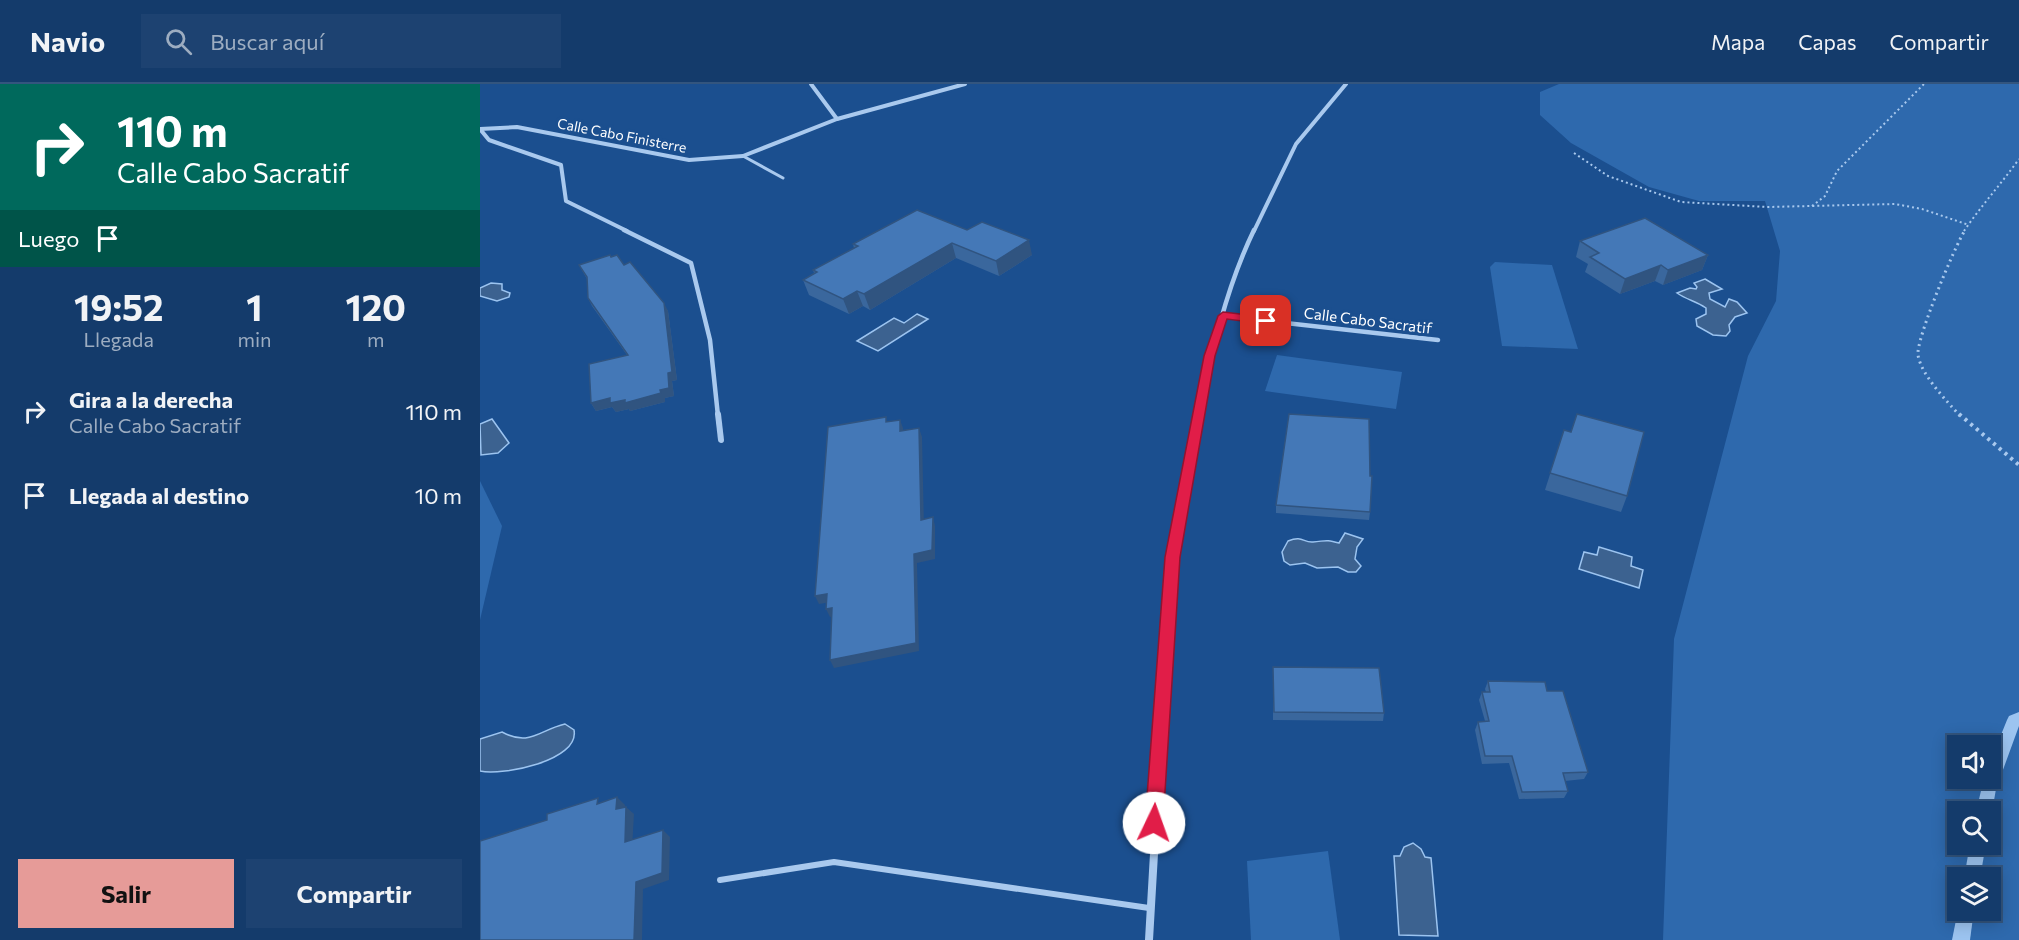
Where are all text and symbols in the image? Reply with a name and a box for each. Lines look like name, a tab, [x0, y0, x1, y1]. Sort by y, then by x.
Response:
search box	[141, 14, 561, 68]
text: Navio	[30, 24, 105, 58]
icon: search	[162, 25, 195, 58]
text: Buscar aquí	[210, 28, 324, 55]
text: Mapa	[1711, 29, 1765, 54]
text: Capas	[1798, 29, 1857, 54]
text: Compartir	[1890, 29, 1989, 54]
text: 110 m	[117, 104, 228, 156]
icon: right	[18, 108, 96, 186]
street label: Calle Cabo Finisterre	[556, 114, 688, 156]
text: Calle Cabo Sacratif	[117, 156, 349, 189]
icon: arrive	[91, 222, 124, 255]
text: Luego	[18, 225, 79, 252]
text: 19:52	[74, 284, 163, 328]
text: 1	[246, 284, 263, 328]
text: 120	[346, 284, 406, 328]
pin	[1240, 295, 1291, 346]
street label: Calle Cabo Sacratif	[1303, 303, 1433, 337]
icon: arrive	[1249, 304, 1282, 337]
text: Llegada	[84, 327, 154, 351]
text: min	[237, 327, 272, 351]
text: m	[367, 327, 384, 351]
text: Gira a la derecha	[69, 386, 233, 413]
icon: right	[18, 395, 51, 428]
text: 110 m	[405, 398, 462, 425]
text: Calle Cabo Sacratif	[69, 413, 241, 437]
icon: arrive	[18, 479, 51, 512]
text: Llegada al destino	[69, 482, 249, 509]
text: 10 m	[415, 482, 462, 509]
map controls	[1947, 735, 2001, 921]
button: sound	[1947, 735, 2001, 789]
position arrow	[1122, 791, 1186, 855]
button: search	[1947, 801, 2001, 855]
button: Salir	[18, 859, 234, 928]
button: Compartir	[246, 859, 462, 928]
button: layers	[1947, 867, 2001, 921]

